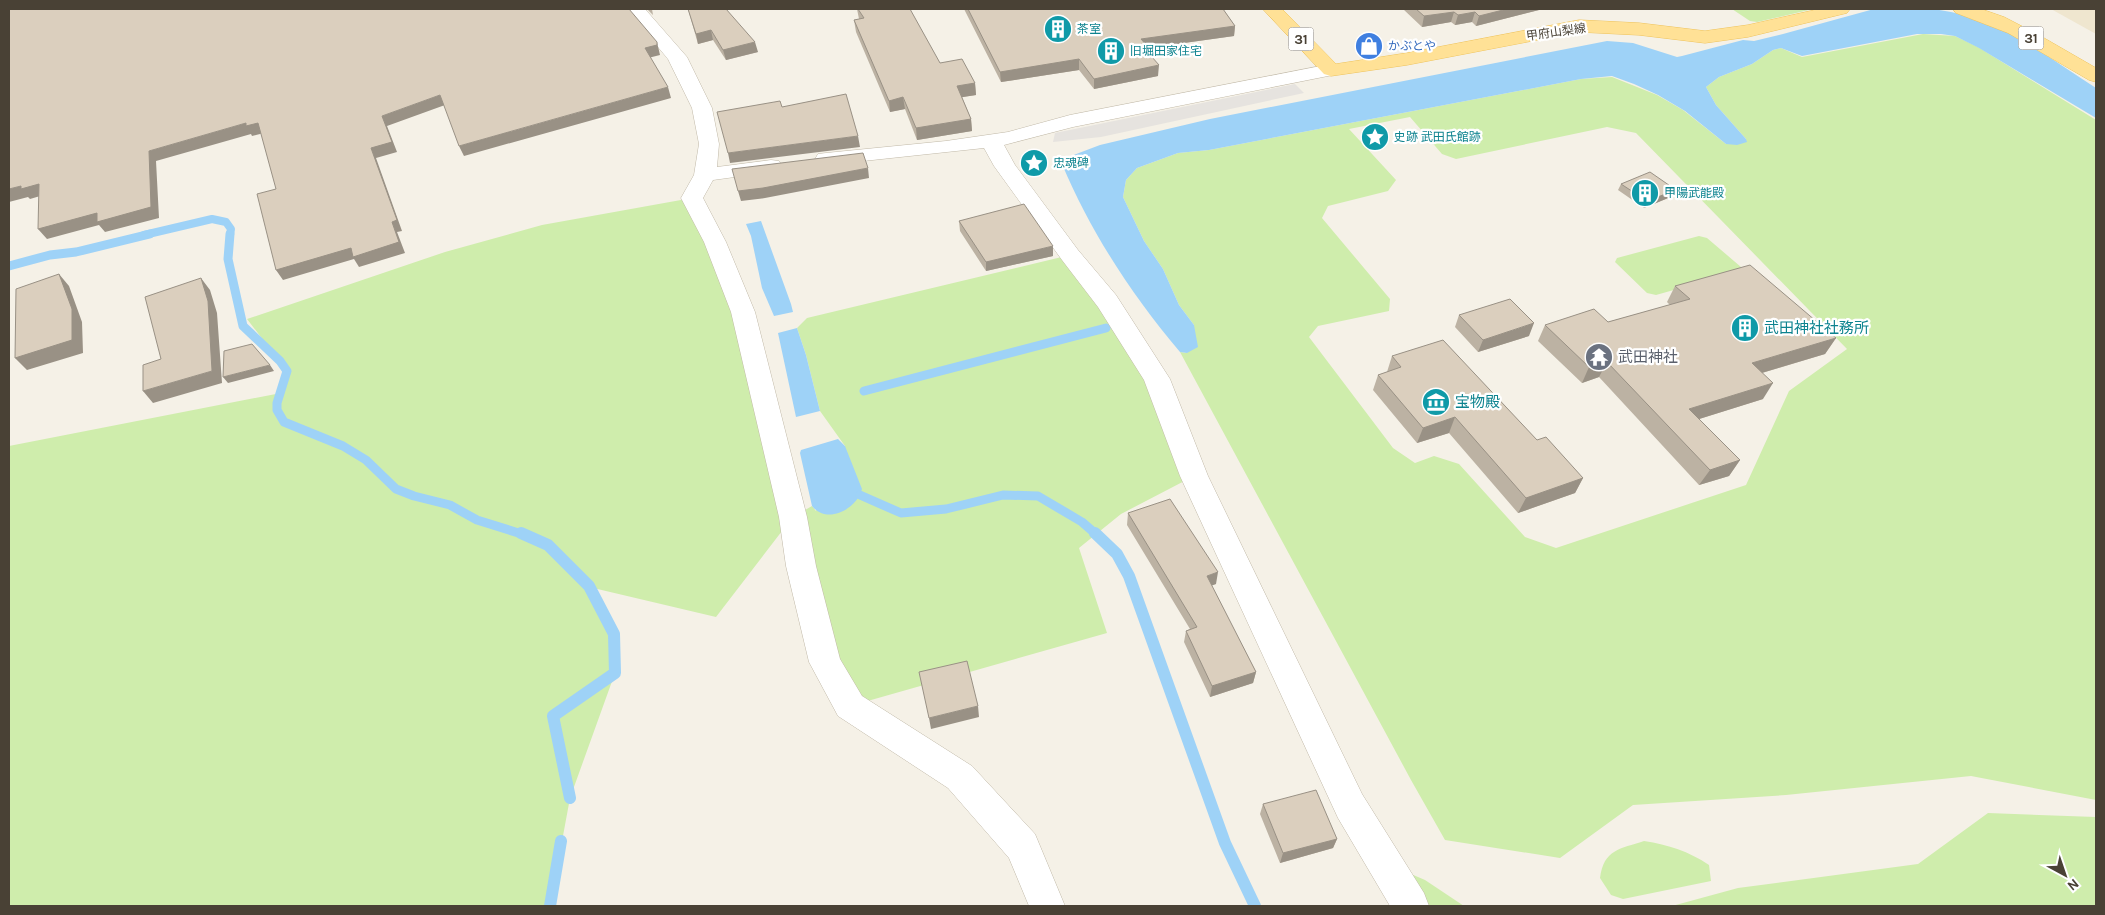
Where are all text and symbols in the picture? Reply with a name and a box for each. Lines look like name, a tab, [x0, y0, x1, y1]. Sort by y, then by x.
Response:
building icon: 茶室	[1043, 14, 1073, 44]
street label: 甲府山梨線	[1525, 21, 1587, 43]
place label: 茶室	[1077, 22, 1101, 36]
road number: 31	[2018, 26, 2044, 49]
road number: 31	[1288, 28, 1314, 50]
shop icon: かぶとや	[1354, 31, 1384, 61]
building icon: 旧堀田家住宅	[1096, 36, 1126, 66]
place label: かぶとや	[1388, 39, 1436, 53]
place label: 旧堀田家住宅	[1130, 44, 1202, 58]
place icon: 史跡 武田氏館跡	[1360, 122, 1390, 152]
place label: 史跡 武田氏館跡	[1394, 130, 1481, 144]
place icon: 忠魂碑	[1019, 148, 1049, 178]
place label: 忠魂碑	[1053, 156, 1089, 170]
building icon: 甲陽武能殿	[1630, 178, 1660, 208]
place label: 甲陽武能殿	[1664, 186, 1724, 200]
building icon: 武田神社社務所	[1730, 313, 1760, 343]
place label: 武田神社社務所	[1764, 319, 1869, 337]
temple icon: 武田神社	[1584, 342, 1614, 372]
place label: 武田神社	[1618, 348, 1678, 366]
museum icon: 宝物殿	[1421, 387, 1451, 417]
place label: 宝物殿	[1455, 393, 1500, 411]
north arrow	[2040, 850, 2090, 900]
text: N	[2064, 875, 2082, 894]

